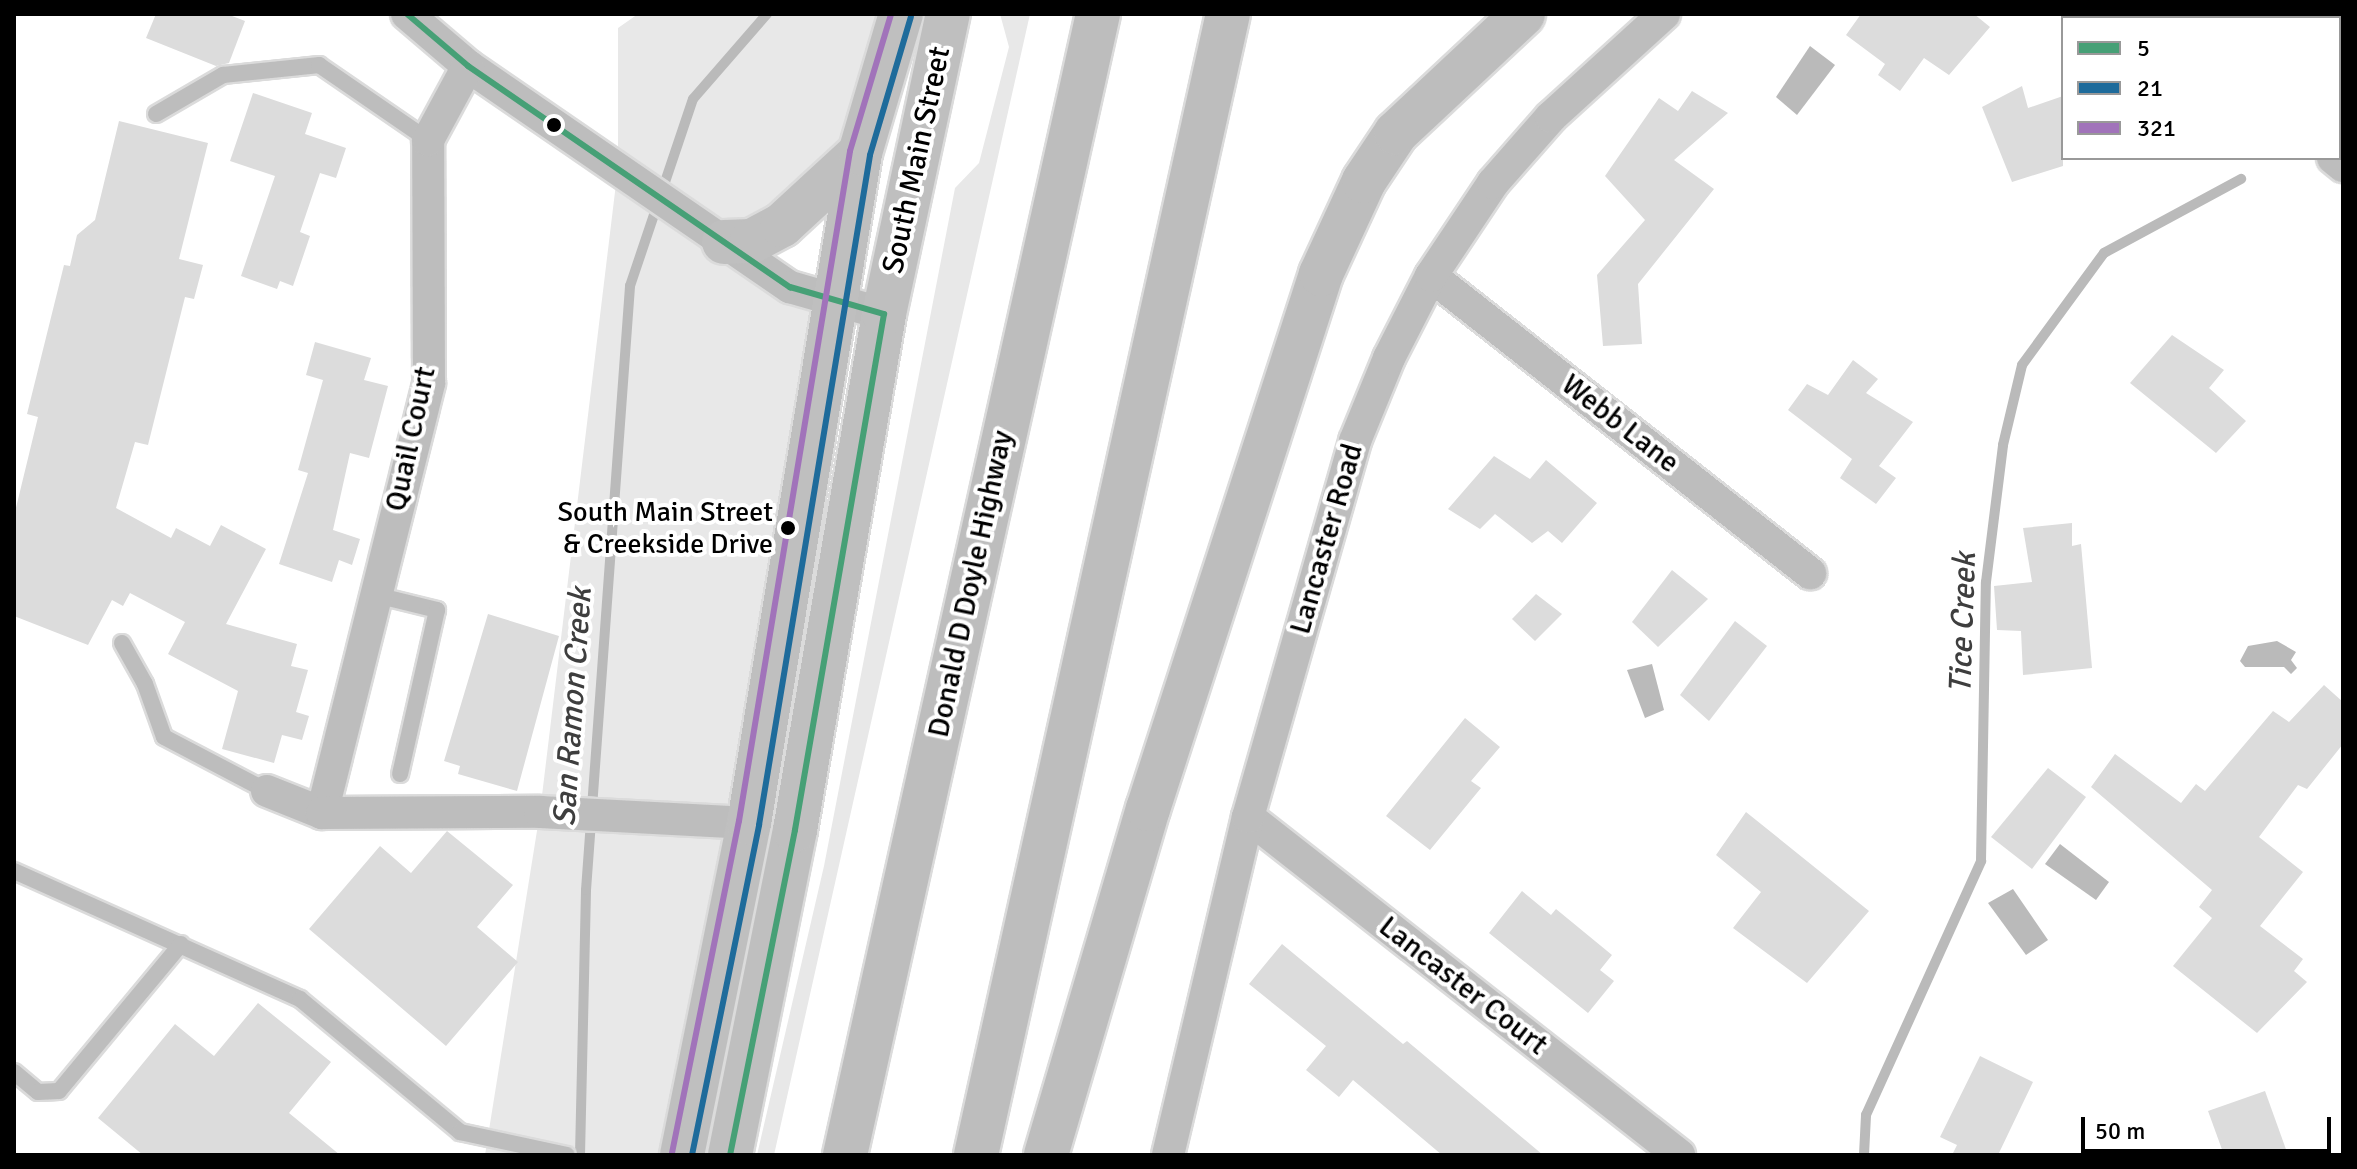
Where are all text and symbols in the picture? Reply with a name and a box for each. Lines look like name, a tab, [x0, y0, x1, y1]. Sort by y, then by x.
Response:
legend	[2061, 16, 2341, 160]
text: 5	[2137, 33, 2150, 63]
street label: South Main Street	[875, 43, 959, 277]
text: 21	[2137, 73, 2163, 103]
text: 321	[2137, 113, 2176, 143]
unlabelled marker	[546, 117, 562, 133]
street label: Quail Court	[378, 363, 444, 515]
street label: Webb Lane	[1554, 367, 1686, 481]
street label: Donald D Doyle Highway	[921, 427, 1021, 741]
street label: Lancaster Road	[1283, 440, 1371, 638]
place label: South Main Street & Creekside Drive	[558, 495, 773, 561]
marker: South Main Street & Creekside Drive	[780, 520, 796, 536]
water label: Tice Creek	[1941, 552, 1985, 694]
water label: San Ramon Creek	[546, 586, 600, 828]
street label: Lancaster Court	[1371, 909, 1555, 1063]
scale bar	[2085, 1101, 2335, 1151]
text: 50 m	[2095, 1116, 2145, 1146]

